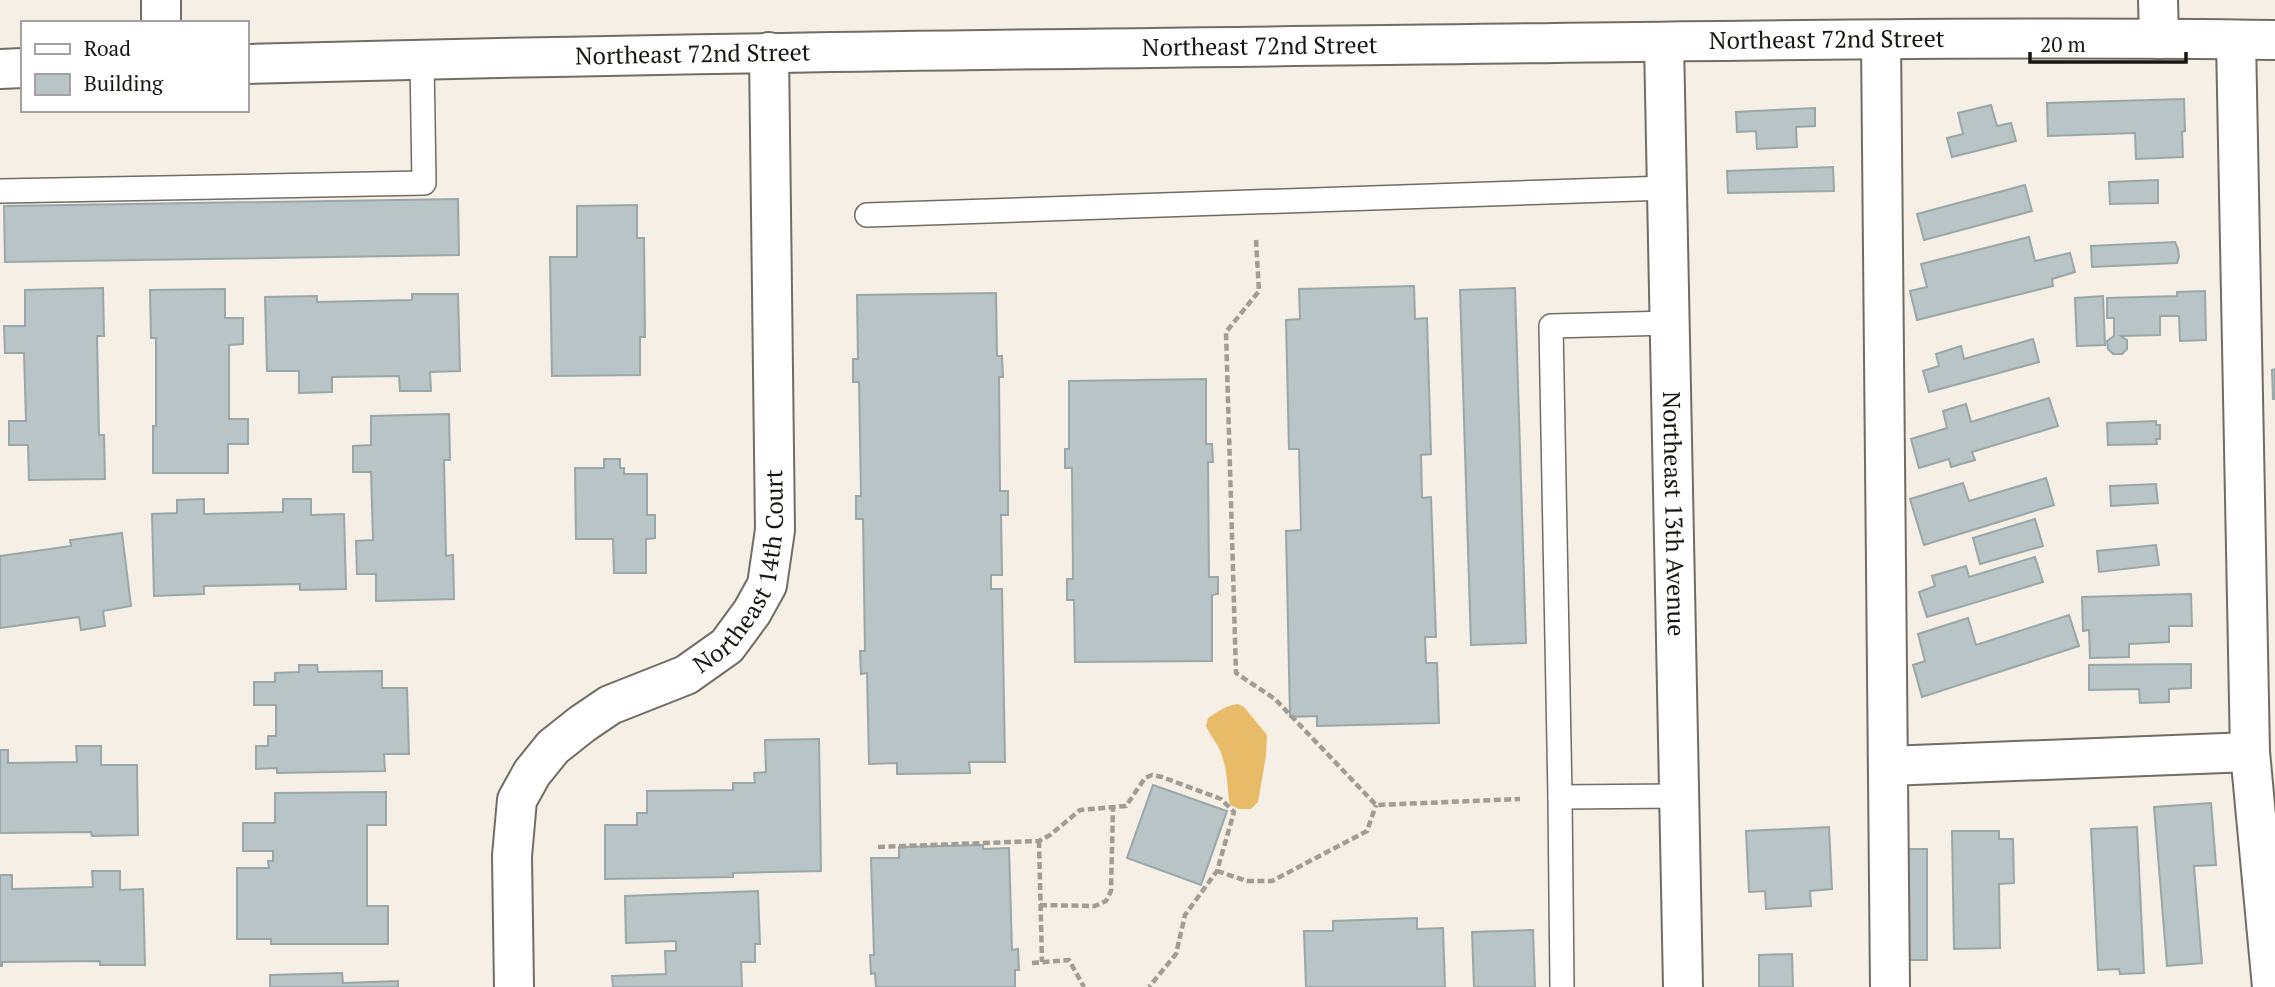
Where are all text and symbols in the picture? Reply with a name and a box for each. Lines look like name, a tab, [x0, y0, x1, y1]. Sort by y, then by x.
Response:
legend	[21, 21, 248, 112]
scale bar	[2030, 21, 2186, 65]
street label: Northeast 72nd Street	[1709, 22, 1945, 56]
street label: Northeast 72nd Street	[1142, 28, 1378, 63]
text: 20 m	[2040, 30, 2086, 58]
text: Road	[84, 34, 131, 62]
street label: Northeast 72nd Street	[575, 35, 811, 71]
text: Building	[84, 69, 164, 97]
street label: Northeast 13th Avenue	[1656, 391, 1693, 637]
street label: Northeast 14th Court	[686, 469, 790, 680]

